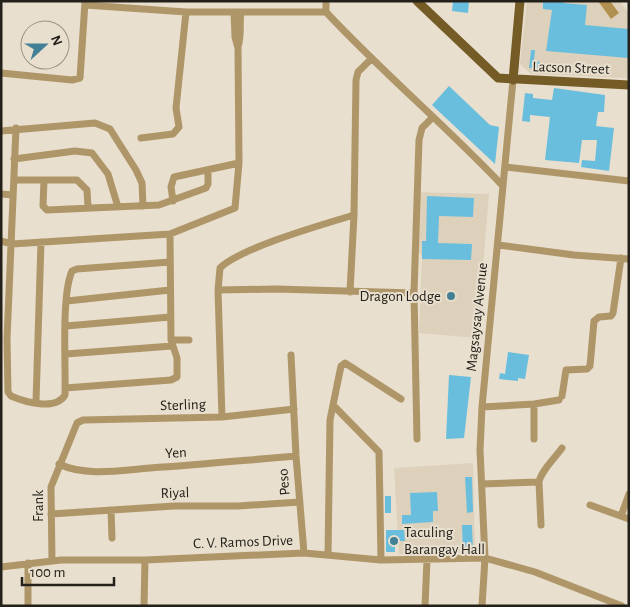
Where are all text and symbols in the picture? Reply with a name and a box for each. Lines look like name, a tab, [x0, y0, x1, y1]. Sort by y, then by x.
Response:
north arrow	[20, 20, 70, 70]
text: N	[48, 34, 64, 48]
street label: Lacson Street	[532, 59, 610, 77]
street label: Magsaysay Avenue	[464, 262, 490, 372]
place label: Dragon Lodge	[360, 289, 441, 304]
marker: Dragon Lodge	[445, 290, 457, 302]
street label: Sterling	[160, 397, 207, 413]
street label: Yen	[165, 445, 187, 461]
street label: Peso	[275, 468, 293, 496]
street label: Riyal	[160, 485, 190, 501]
street label: Frank	[31, 490, 46, 522]
place label: Taculing Barangay Hall	[404, 525, 485, 557]
street label: C. V. Ramos Drive	[193, 533, 293, 551]
marker: Taculing Barangay Hall	[388, 535, 400, 547]
scale bar	[22, 554, 115, 586]
text: 100 m	[30, 565, 65, 580]

